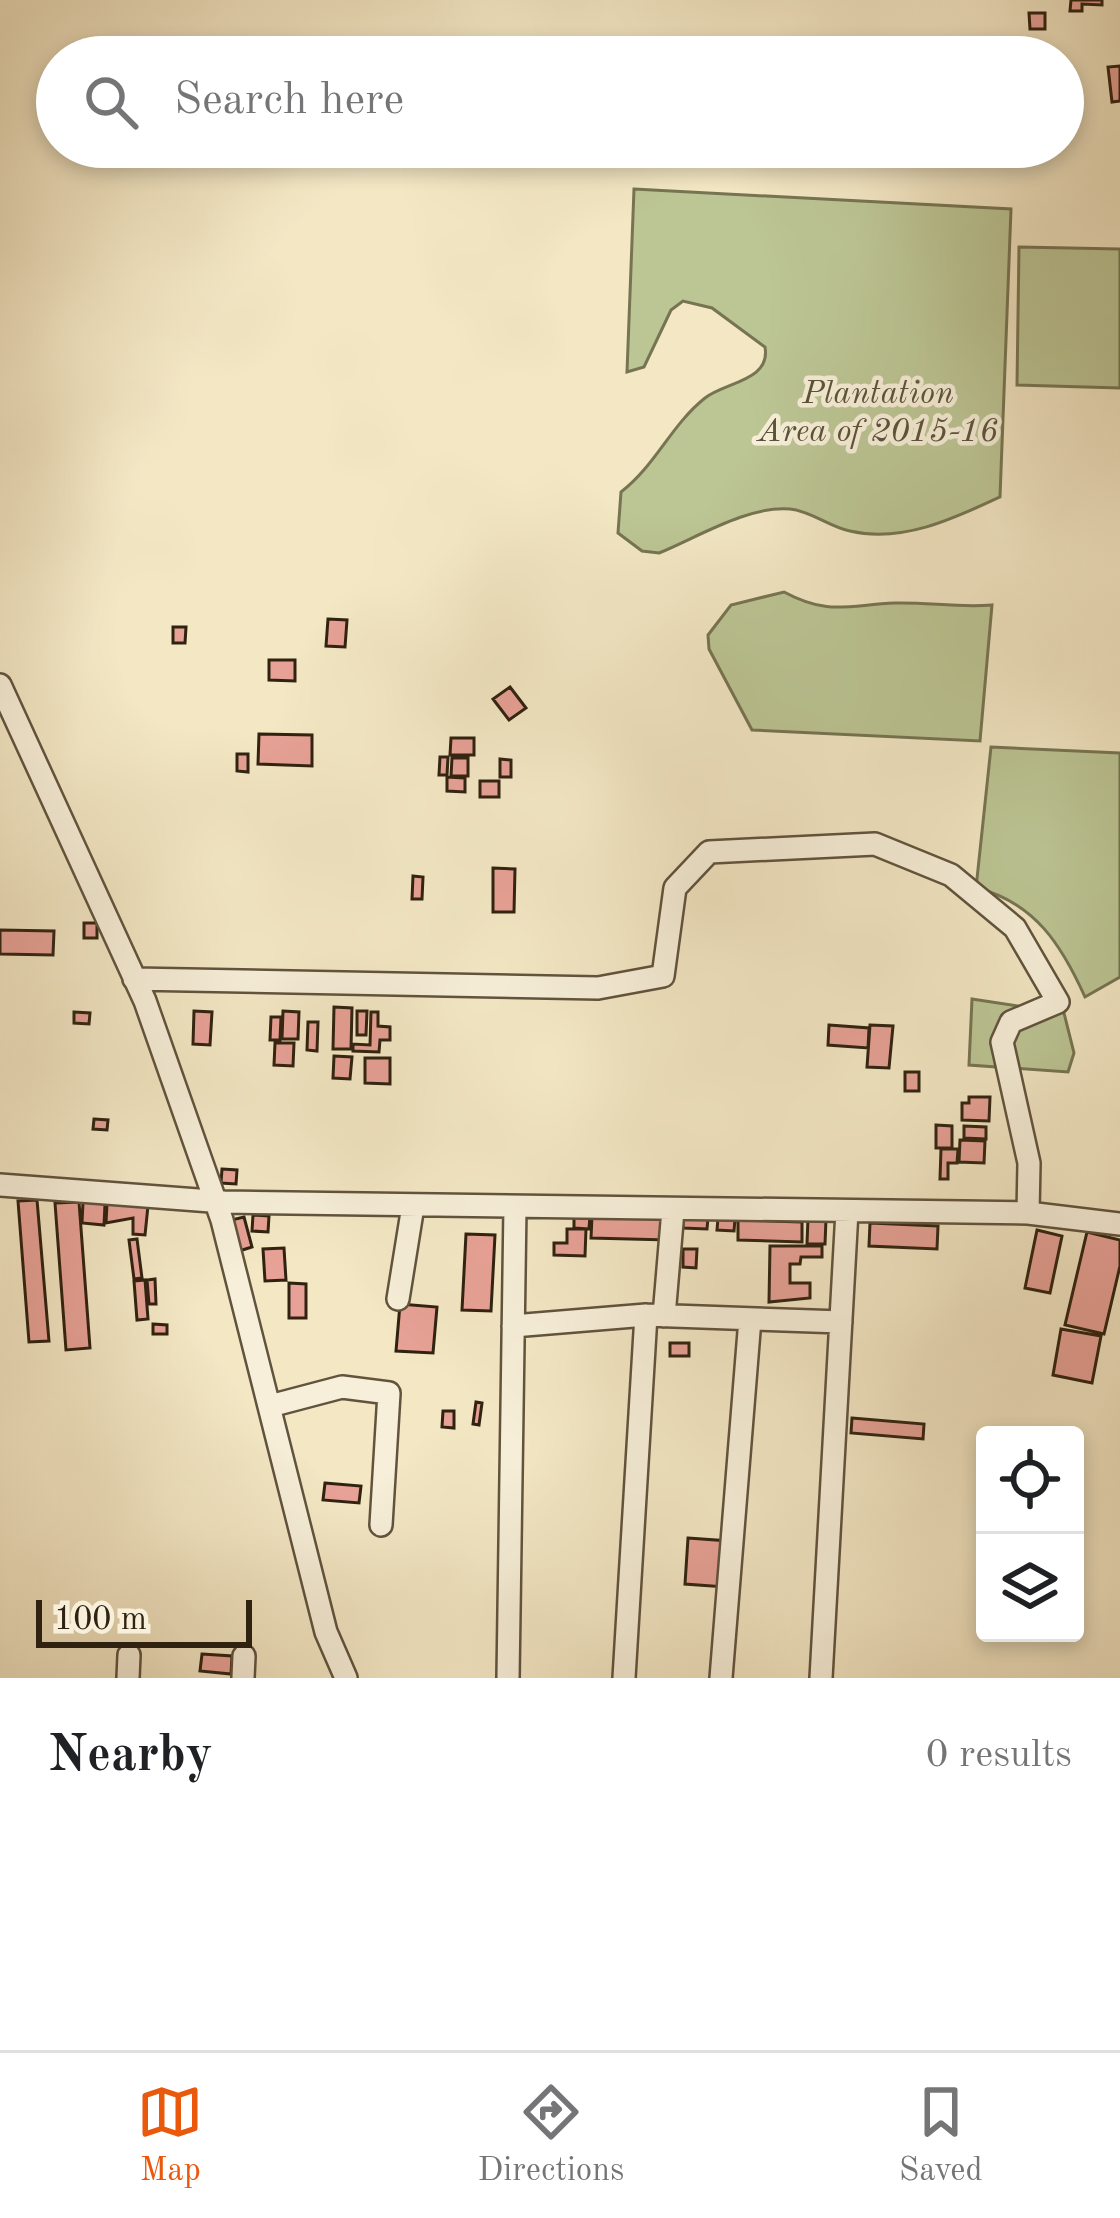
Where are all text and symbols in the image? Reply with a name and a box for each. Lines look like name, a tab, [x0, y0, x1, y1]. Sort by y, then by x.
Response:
search box	[36, 36, 1084, 168]
icon: search	[78, 69, 144, 135]
text: Search here	[174, 79, 404, 124]
park label: Plantation Area of 2015-16	[756, 378, 998, 449]
map controls	[976, 1426, 1084, 1642]
button: locate	[976, 1426, 1084, 1534]
button: layers	[976, 1534, 1084, 1642]
scale bar	[36, 1594, 252, 1647]
text: 100 m	[54, 1604, 147, 1637]
text: Nearby	[48, 1731, 213, 1782]
text: 0 results	[926, 1736, 1072, 1775]
tab: Map	[137, 2079, 203, 2192]
tab: Directions	[478, 2079, 624, 2192]
tab: Saved	[899, 2079, 983, 2192]

